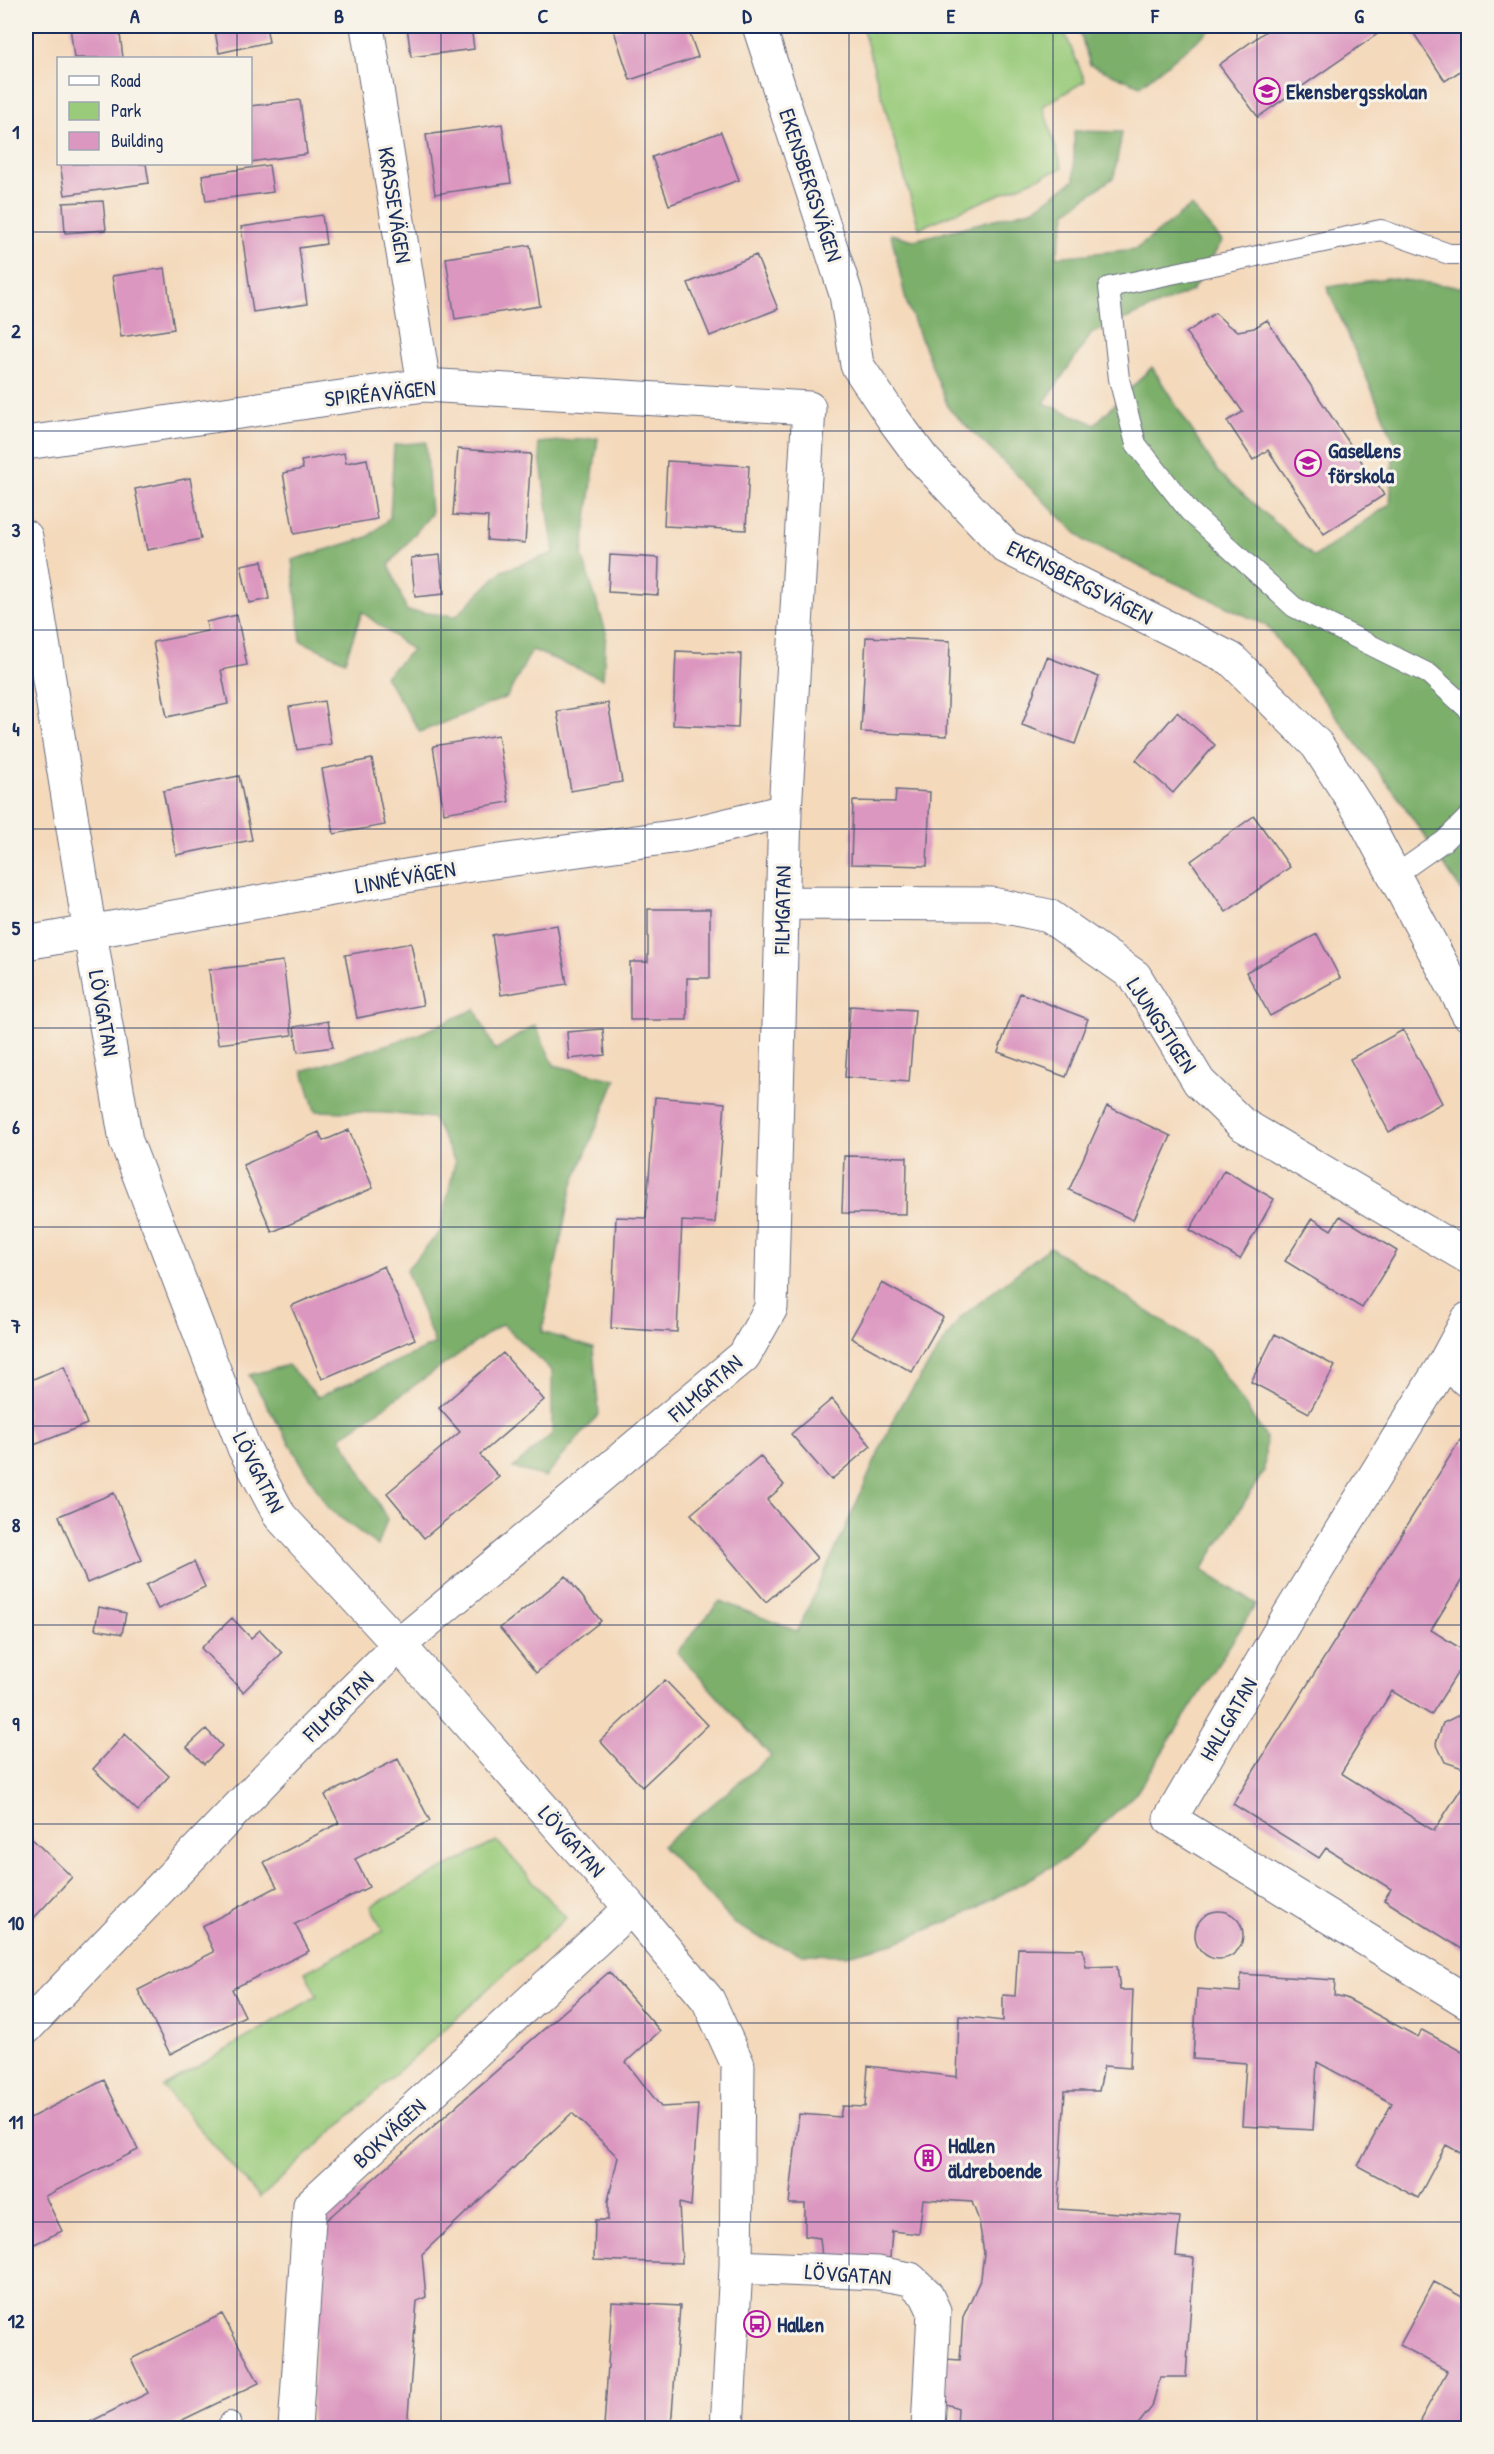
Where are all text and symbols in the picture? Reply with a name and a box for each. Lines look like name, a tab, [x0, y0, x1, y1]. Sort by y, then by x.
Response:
text: A	[130, 2, 140, 29]
text: B	[334, 2, 344, 29]
text: C	[538, 2, 549, 29]
text: D	[742, 2, 752, 29]
text: E	[947, 2, 956, 29]
text: F	[1150, 2, 1160, 29]
text: G	[1354, 2, 1364, 29]
legend	[57, 57, 252, 165]
text: Road	[111, 68, 141, 93]
school or university icon: Ekensbergsskolan	[1252, 76, 1282, 106]
place label: Ekensbergsskolan	[1286, 76, 1428, 107]
text: Park	[111, 98, 142, 123]
street label: EKENSBERGSVÄGEN	[772, 105, 850, 265]
text: 1	[12, 118, 20, 145]
text: Building	[111, 128, 163, 153]
street label: KRASSEVÄGEN	[371, 145, 419, 265]
text: 2	[11, 317, 21, 344]
street label: SPIRÉAVÄGEN	[323, 372, 437, 414]
place label: Gasellens förskola	[1328, 435, 1402, 490]
school or university icon: Gasellens förskola	[1293, 448, 1323, 478]
text: 3	[12, 516, 21, 543]
street label: EKENSBERGSVÄGEN	[1002, 532, 1158, 632]
text: 4	[12, 715, 20, 742]
street label: LINNÉVÄGEN	[352, 853, 458, 901]
street label: FILMGATAN	[766, 865, 798, 956]
text: 5	[12, 914, 21, 941]
street label: LÖVGATAN	[82, 968, 126, 1058]
street label: LJUNGSTIGEN	[1120, 971, 1204, 1079]
text: 6	[12, 1113, 20, 1140]
text: 7	[10, 1312, 21, 1339]
street label: FILMGATAN	[661, 1348, 748, 1429]
street label: LÖVGATAN	[226, 1427, 292, 1517]
text: 8	[12, 1511, 21, 1538]
street label: FILMGATAN	[295, 1664, 380, 1749]
street label: HALLGATAN	[1192, 1672, 1264, 1766]
text: 9	[12, 1710, 20, 1737]
street label: LÖVGATAN	[532, 1799, 612, 1883]
text: 10	[8, 1909, 24, 1936]
street label: BOKVÄGEN	[346, 2091, 432, 2175]
text: 11	[9, 2108, 23, 2135]
place label: Hallen äldreboende	[948, 2130, 1042, 2185]
building icon: Hallen äldreboende	[913, 2143, 943, 2173]
street label: LÖVGATAN	[804, 2256, 892, 2292]
text: 12	[8, 2307, 25, 2334]
bus stop icon: Hallen	[742, 2309, 772, 2339]
place label: Hallen	[777, 2309, 824, 2339]

